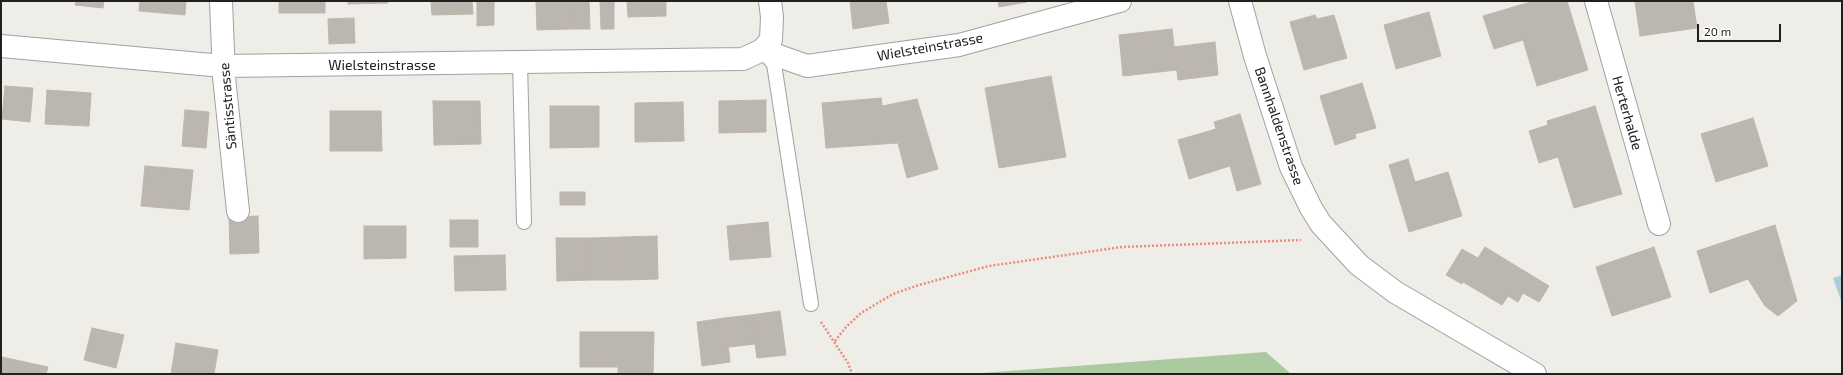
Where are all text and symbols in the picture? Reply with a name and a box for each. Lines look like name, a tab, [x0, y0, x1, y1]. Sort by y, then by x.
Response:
scale bar	[1699, 16, 1783, 42]
text: 20 m	[1704, 24, 1731, 38]
street label: Wielsteinstrasse	[876, 29, 984, 65]
street label: Wielsteinstrasse	[328, 57, 436, 73]
street label: Säntisstrasse	[216, 62, 240, 150]
street label: Bannhaldenstrasse	[1251, 65, 1307, 187]
street label: Herterhalde	[1608, 74, 1646, 152]

